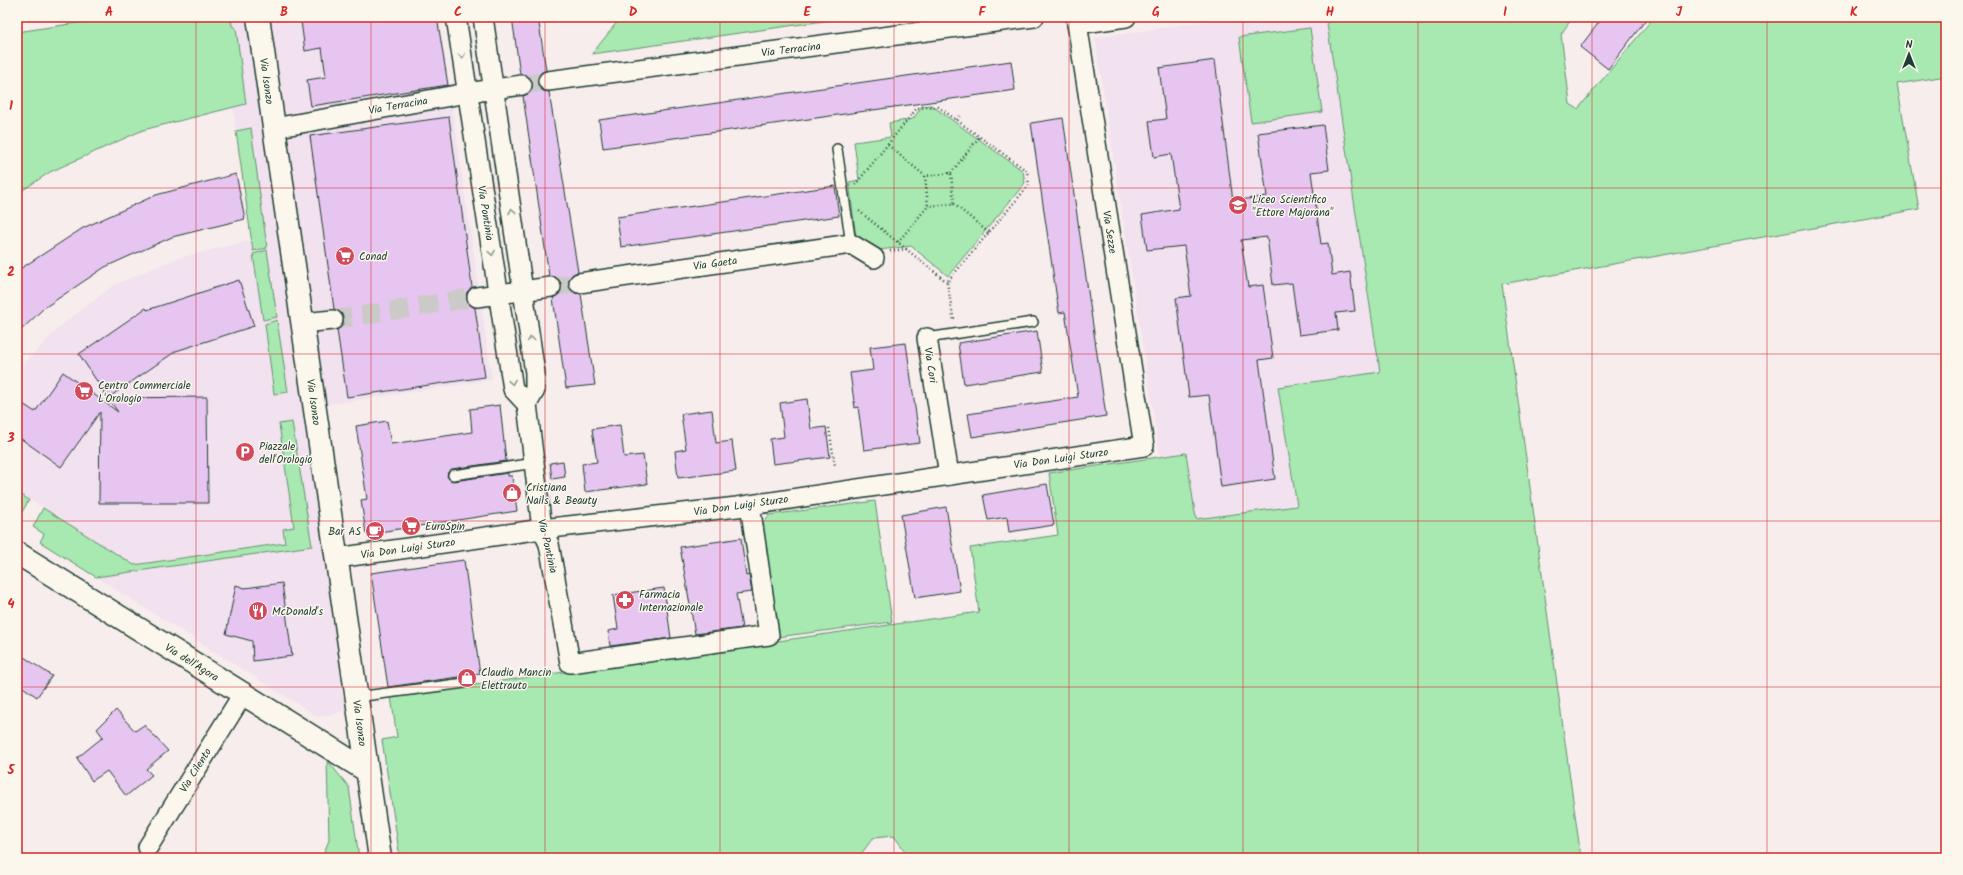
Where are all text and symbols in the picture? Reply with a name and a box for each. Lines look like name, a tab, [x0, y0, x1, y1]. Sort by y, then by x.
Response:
text: A	[105, 2, 113, 23]
text: B	[280, 2, 288, 23]
text: C	[454, 2, 462, 23]
text: D	[629, 2, 638, 23]
text: E	[803, 2, 811, 23]
text: F	[978, 2, 986, 23]
text: G	[1152, 2, 1160, 23]
text: H	[1326, 2, 1335, 23]
text: I	[1503, 2, 1507, 23]
text: J	[1676, 2, 1683, 23]
text: K	[1850, 2, 1858, 23]
north arrow	[1889, 34, 1929, 74]
text: N	[1906, 36, 1913, 54]
street label: Via Terracina	[760, 37, 822, 63]
one-way arrow	[457, 53, 466, 59]
street label: Via Isonzo	[254, 57, 278, 106]
street label: Via Terracina	[367, 92, 429, 120]
text: 1	[9, 96, 13, 117]
street label: Via Pontinia	[472, 184, 498, 242]
place label: Liceo Scientifico "Ettore Majorana"	[1252, 191, 1334, 222]
school or university icon: Liceo Scientifico "Ettore Majorana"	[1227, 194, 1249, 216]
one-way arrow	[508, 208, 517, 214]
street label: Via Sezze	[1097, 209, 1121, 255]
supermarket icon: Conad	[334, 245, 356, 267]
place label: Conad	[359, 248, 388, 266]
one-way arrow	[487, 250, 496, 256]
street label: Via Gaeta	[692, 252, 738, 276]
text: 2	[7, 262, 15, 283]
one-way arrow	[527, 336, 536, 343]
street label: Via Cori	[918, 346, 942, 385]
place label: Centro Commerciale L'Orologio	[98, 377, 191, 408]
street label: Via Isonzo	[301, 378, 325, 427]
one-way arrow	[507, 379, 516, 385]
supermarket icon: Centro Commerciale L'Orologio	[73, 380, 95, 402]
text: 3	[6, 428, 15, 449]
place label: Piazzale dell'Orologio	[259, 438, 312, 469]
parking icon: Piazzale dell'Orologio	[234, 441, 256, 463]
street label: Via Don Luigi Sturzo	[1013, 443, 1110, 475]
place label: Cristiana Nails & Beauty	[526, 479, 598, 510]
shop icon: Cristiana Nails & Beauty	[501, 482, 523, 504]
street label: Via Don Luigi Sturzo	[693, 490, 790, 522]
supermarket icon: EuroSpin	[400, 515, 422, 537]
street label: Via Pontinia	[532, 517, 562, 575]
place label: EuroSpin	[425, 518, 465, 536]
cafe icon: Bar AS	[364, 520, 386, 542]
place label: Bar AS	[328, 523, 361, 541]
street label: Via Don Luigi Sturzo	[360, 533, 457, 565]
place label: Farmacia Internazionale	[639, 586, 703, 617]
pharmacy icon: Farmacia Internazionale	[614, 589, 636, 611]
text: 4	[7, 594, 15, 615]
restaurant icon: McDonald's	[247, 600, 269, 622]
place label: McDonald's	[272, 603, 323, 621]
street label: Via dell'Agora	[161, 639, 222, 687]
place label: Claudio Mancin Elettrauto	[481, 664, 551, 695]
shop icon: Claudio Mancin Elettrauto	[456, 667, 478, 689]
street label: Via Isonzo	[347, 699, 371, 748]
street label: Via Cilento	[175, 745, 217, 797]
text: 5	[7, 760, 16, 781]

